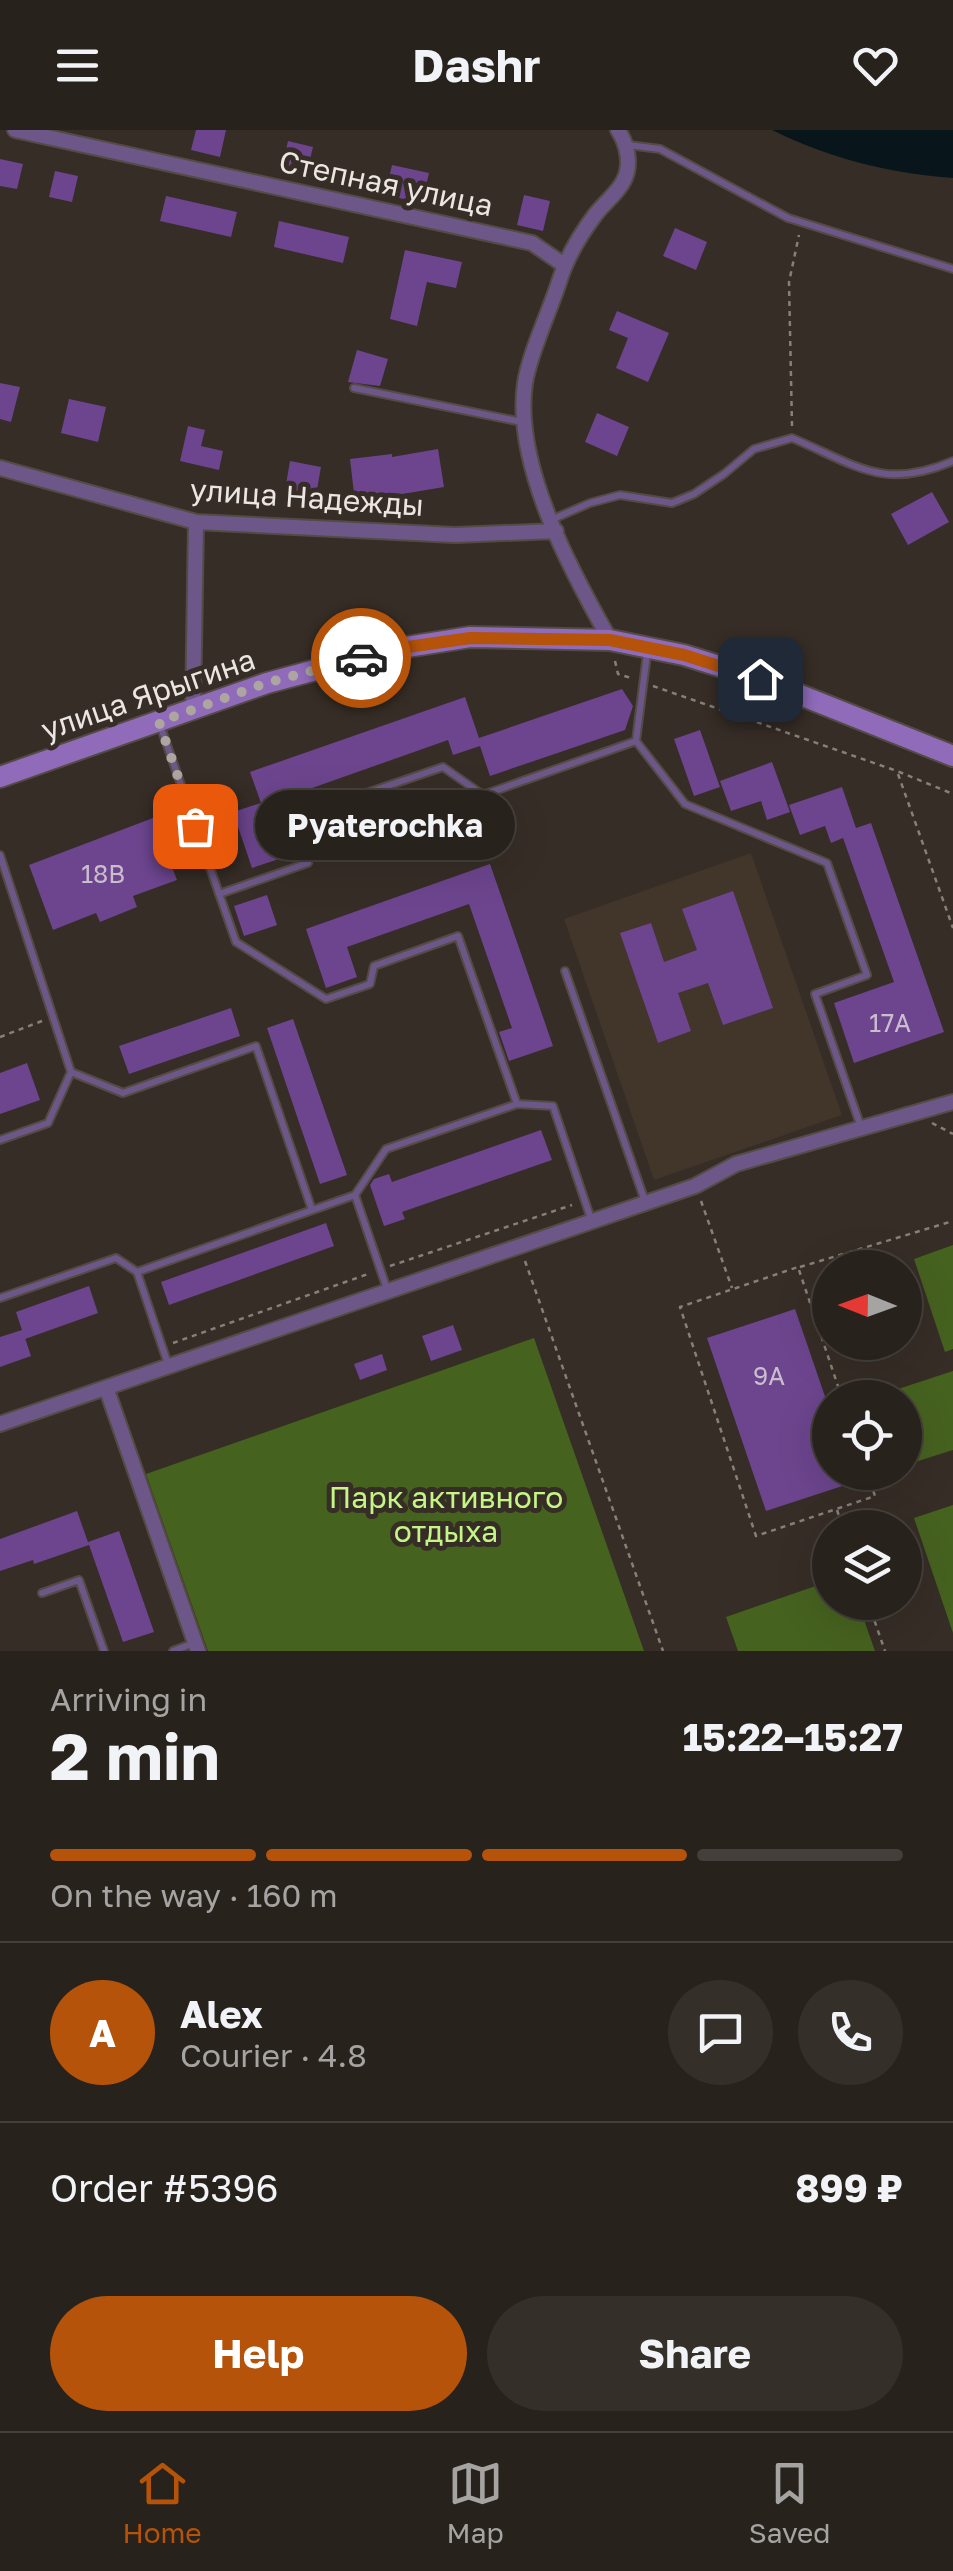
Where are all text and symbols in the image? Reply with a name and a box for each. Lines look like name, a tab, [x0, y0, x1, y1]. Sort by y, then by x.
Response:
icon: menu	[50, 38, 105, 93]
text: Dashr	[412, 38, 541, 92]
icon: heart	[848, 38, 903, 93]
street label: Степная улица	[276, 143, 496, 223]
street label: улица Надежды	[189, 471, 425, 523]
courier	[311, 608, 411, 708]
icon: car	[334, 631, 389, 686]
pin	[718, 637, 803, 722]
street label: улица Ярыгина	[36, 641, 260, 747]
icon: home	[733, 652, 788, 707]
pin	[153, 784, 238, 869]
callout: Pyaterochka	[255, 791, 515, 861]
icon: bag	[168, 799, 223, 854]
text: Pyaterochka	[287, 806, 483, 844]
house number: 18В	[81, 858, 125, 889]
house number: 17А	[869, 1007, 911, 1038]
north arrow	[812, 1250, 922, 1360]
map controls	[812, 1250, 922, 1620]
house number: 9А	[753, 1360, 785, 1391]
button: locate	[812, 1380, 922, 1490]
park label: Парк активного отдыха	[329, 1479, 563, 1549]
button: layers	[812, 1510, 922, 1620]
text: Arriving in	[50, 1680, 207, 1718]
text: 15:22–15:27	[683, 1714, 903, 1759]
text: 2 min	[50, 1716, 220, 1794]
text: On the way · 160 m	[50, 1876, 338, 1914]
button: chat	[668, 1980, 773, 2085]
button: phone	[798, 1980, 903, 2085]
text: Alex	[180, 1991, 263, 2036]
text: A	[89, 2010, 116, 2055]
text: Courier · 4.8	[180, 2036, 367, 2074]
text: Order #5396	[50, 2165, 278, 2210]
text: 899 ₽	[795, 2165, 903, 2210]
button: Help	[50, 2296, 467, 2411]
button: Share	[487, 2296, 903, 2411]
tab: Home	[123, 2456, 202, 2549]
tab: Map	[447, 2456, 504, 2549]
tab: Saved	[749, 2456, 831, 2549]

